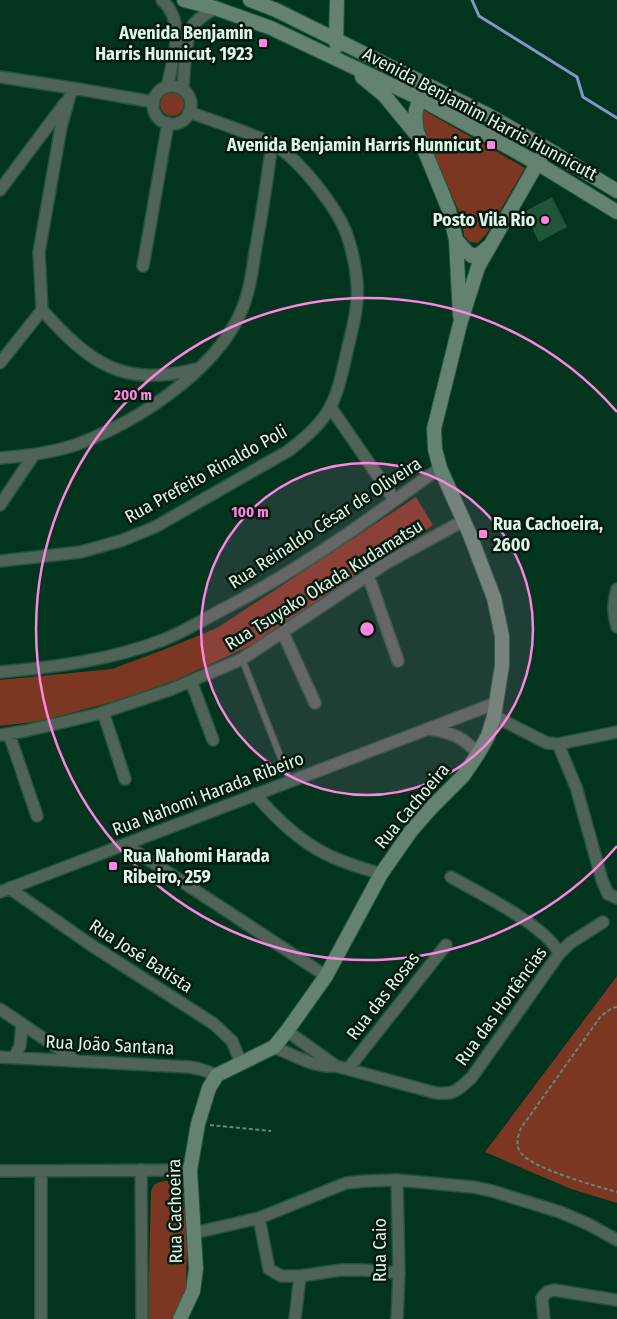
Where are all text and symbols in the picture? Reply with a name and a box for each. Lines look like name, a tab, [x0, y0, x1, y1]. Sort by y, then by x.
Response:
place label: Avenida Benjamin Harris Hunnicut, 1923	[95, 22, 253, 65]
marker: Avenida Benjamin Harris Hunnicut, 1923	[257, 37, 269, 49]
street label: Avenida Benjamim Harris Hunnicutt	[359, 43, 601, 185]
place label: Avenida Benjamin Harris Hunnicut	[226, 134, 482, 156]
marker: Avenida Benjamin Harris Hunnicut	[485, 139, 497, 151]
place label: Posto Vila Rio	[433, 209, 535, 231]
marker: Posto Vila Rio	[539, 214, 551, 226]
text: 200 m	[113, 386, 152, 404]
street label: Rua Prefeito Rinaldo Poli	[121, 420, 291, 528]
street label: Rua Reinaldo César de Oliveira	[225, 452, 426, 594]
text: 100 m	[231, 503, 269, 521]
place label: Rua Cachoeira, 2600	[492, 513, 603, 556]
street label: Rua Tsuyako Okada Kudamatsu	[221, 515, 427, 655]
marker: Rua Cachoeira, 2600	[477, 528, 489, 540]
centre of rings	[358, 620, 376, 638]
street label: Rua Nahomi Harada Ribeiro	[109, 747, 307, 841]
street label: Rua Cachoeira	[370, 759, 454, 853]
place label: Rua Nahomi Harada Ribeiro, 259	[123, 845, 270, 888]
marker: Rua Nahomi Harada Ribeiro, 259	[107, 860, 119, 872]
street label: Rua José Batista	[85, 914, 197, 998]
street label: Rua das Hortências	[450, 942, 552, 1070]
street label: Rua das Rosas	[342, 947, 424, 1044]
street label: Rua João Santana	[45, 1031, 175, 1059]
street label: Rua Cachoeira	[163, 1158, 187, 1264]
street label: Rua Caio	[369, 1218, 391, 1282]

